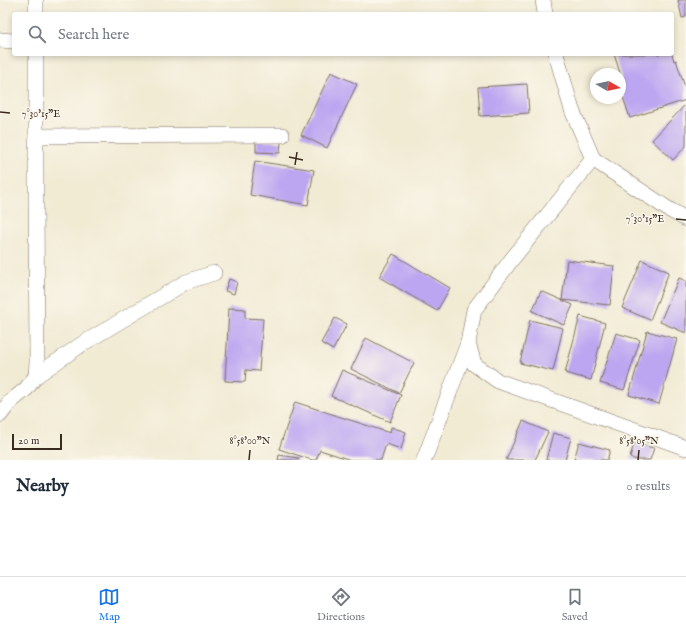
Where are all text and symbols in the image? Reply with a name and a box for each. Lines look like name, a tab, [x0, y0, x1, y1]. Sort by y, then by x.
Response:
search box	[12, 12, 674, 56]
icon: search	[26, 23, 48, 45]
text: Search here	[58, 25, 129, 44]
north arrow	[590, 68, 626, 104]
text: 7°30'15"E	[22, 108, 60, 121]
text: 7°30'15"E	[626, 213, 664, 226]
scale bar	[12, 432, 62, 451]
text: 20 m	[18, 434, 39, 448]
text: 8°58'00"N	[230, 435, 271, 448]
text: 8°58'05"N	[619, 435, 659, 448]
text: Nearby	[16, 476, 69, 497]
text: 0 results	[626, 478, 670, 495]
tab: Map	[98, 586, 120, 624]
tab: Directions	[317, 586, 365, 624]
tab: Saved	[562, 586, 588, 624]

